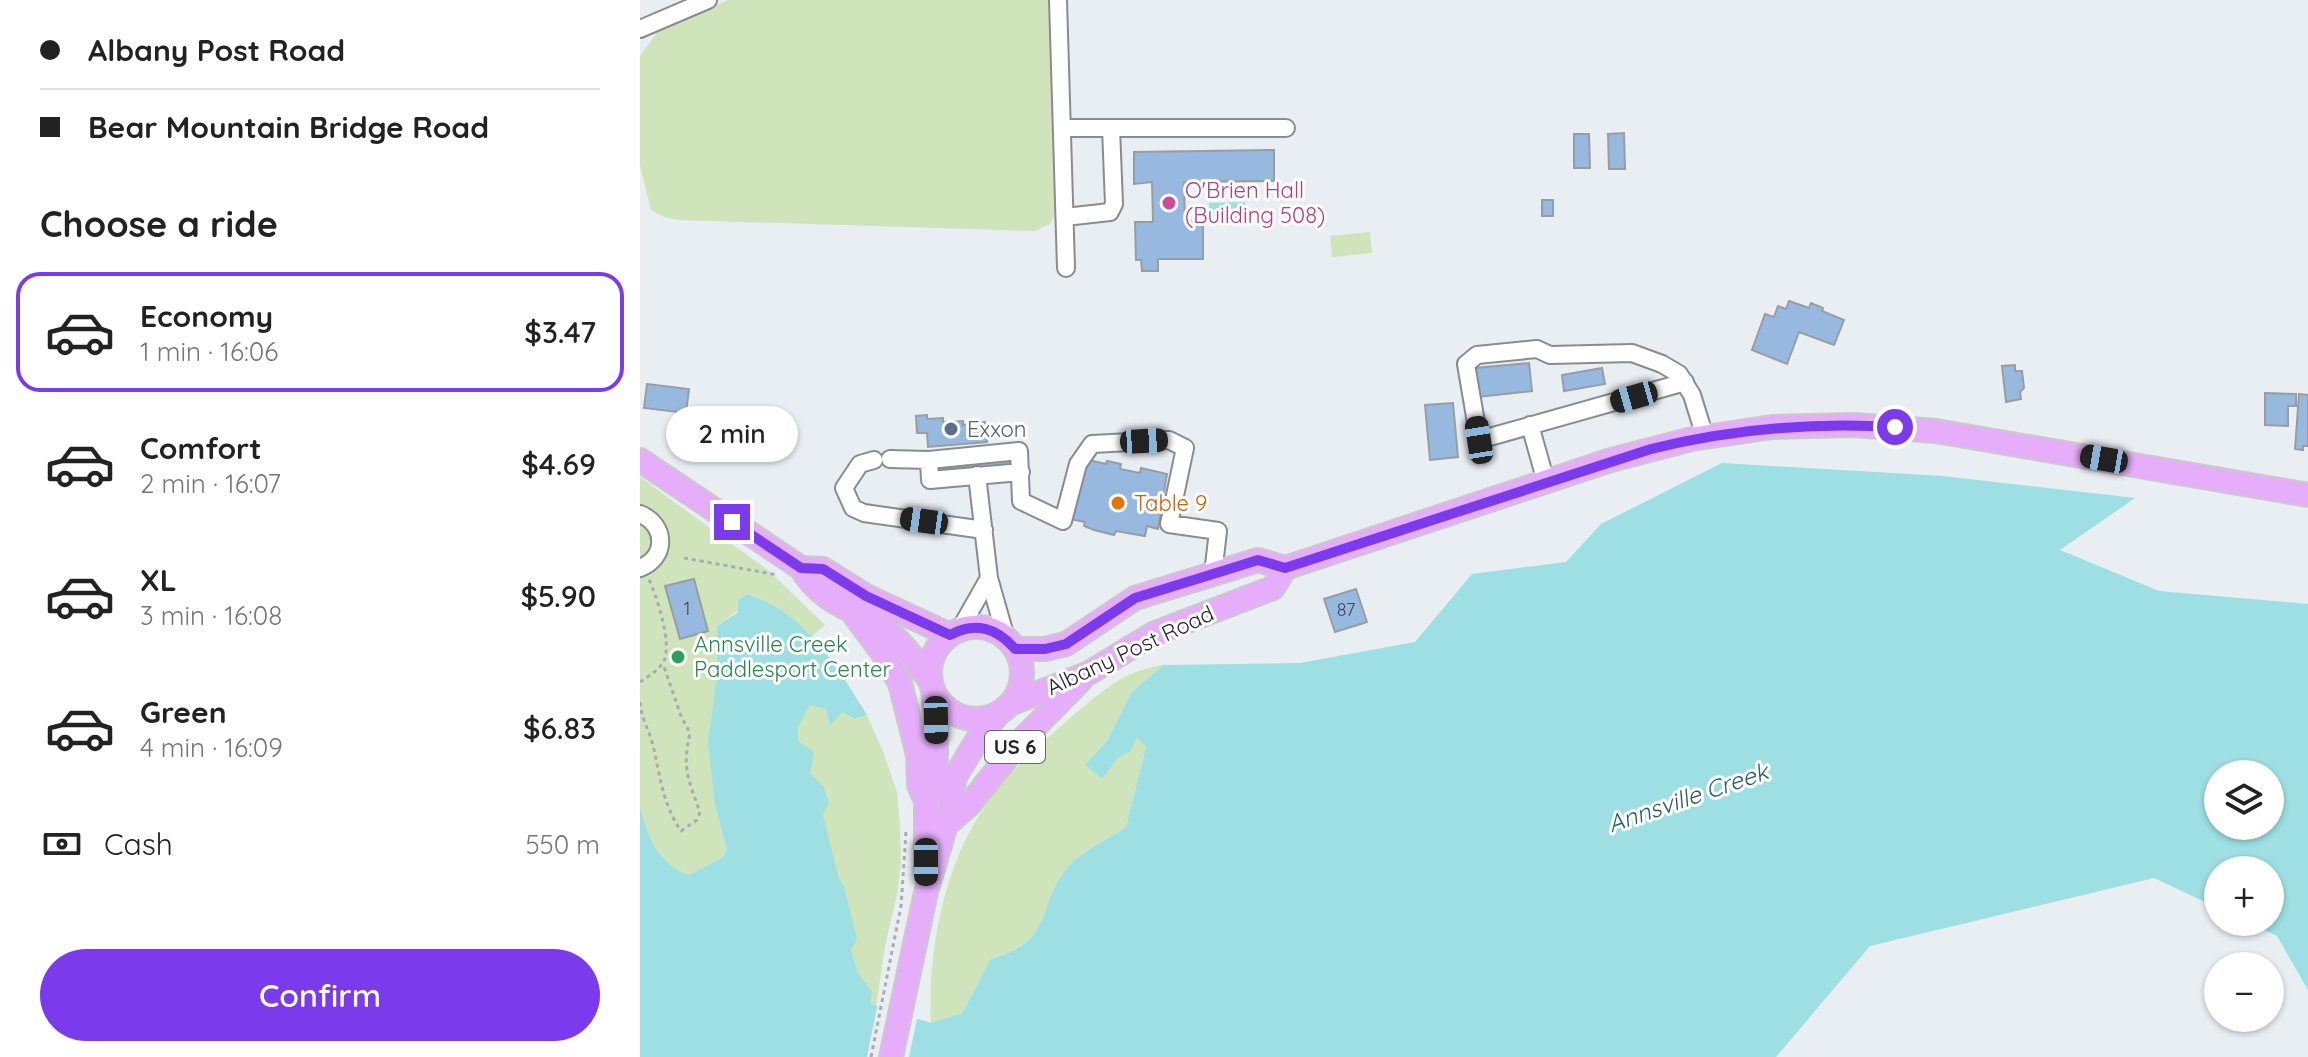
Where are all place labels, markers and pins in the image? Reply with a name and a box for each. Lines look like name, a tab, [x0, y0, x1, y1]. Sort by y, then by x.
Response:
place label: O'Brien Hall (Building 508)	[1185, 176, 1325, 229]
marker: O'Brien Hall (Building 508)	[1160, 194, 1178, 212]
place label: Exxon	[967, 415, 1027, 443]
marker: Exxon	[942, 420, 960, 438]
place label: Table 9	[1134, 489, 1207, 517]
marker: Table 9	[1109, 494, 1127, 512]
place label: Annsville Creek Paddlesport Center	[694, 630, 891, 683]
marker: Annsville Creek Paddlesport Center	[669, 648, 687, 666]

